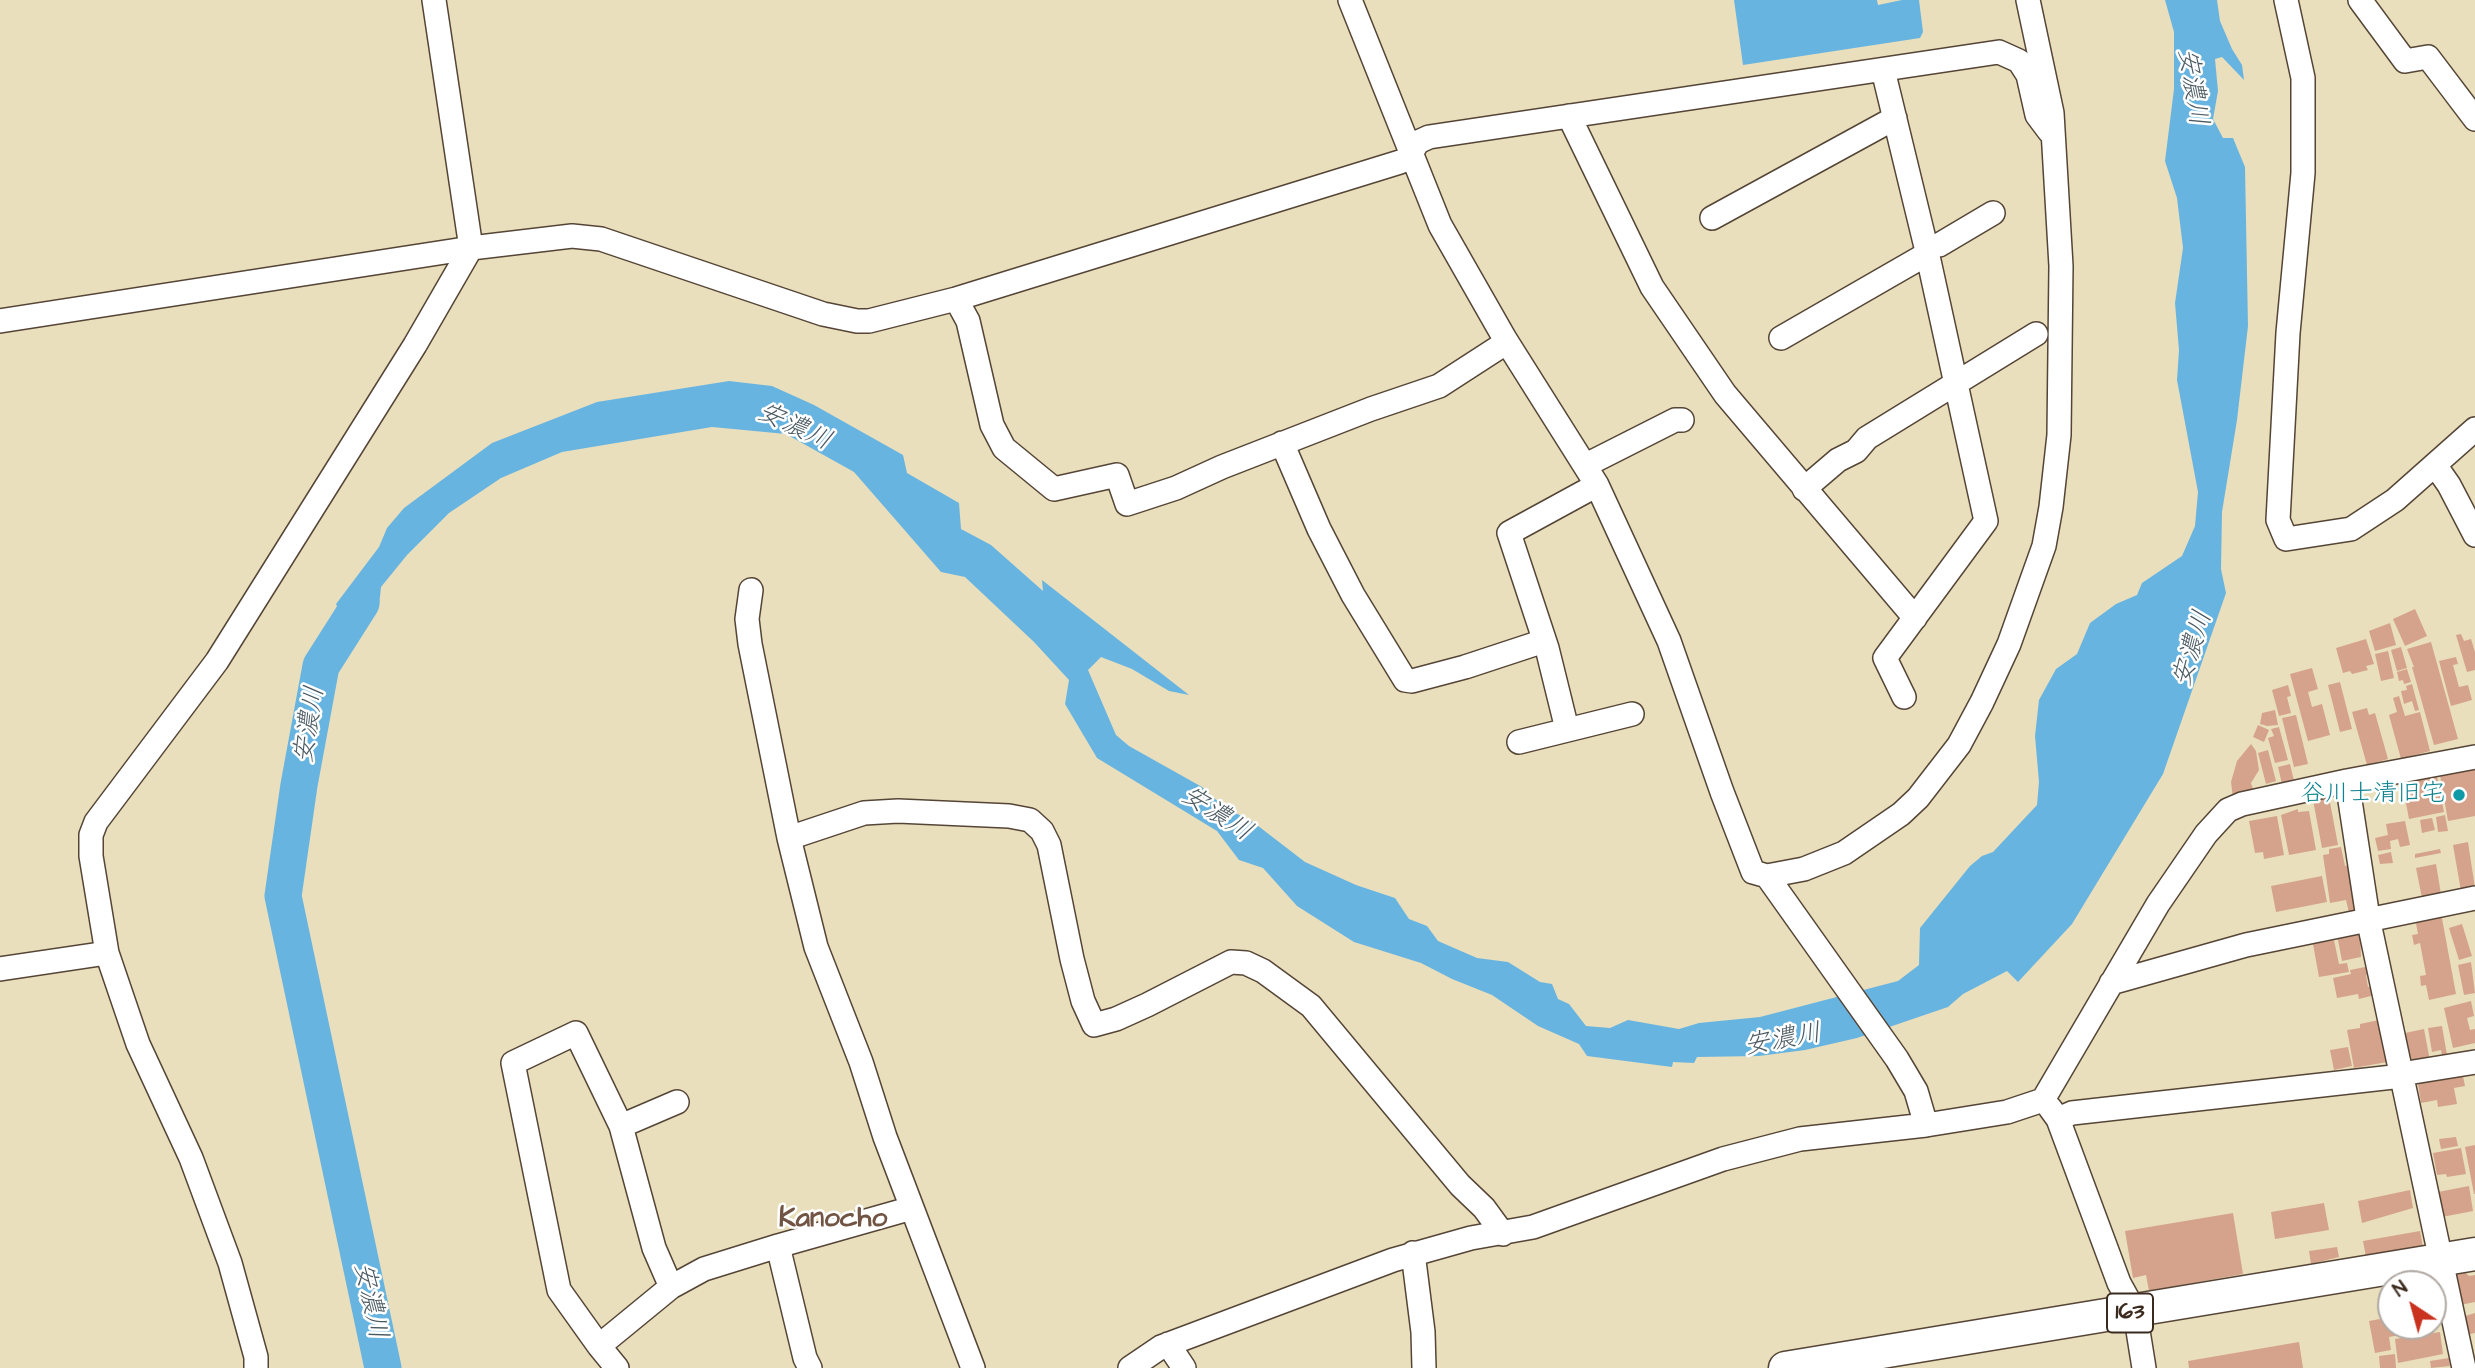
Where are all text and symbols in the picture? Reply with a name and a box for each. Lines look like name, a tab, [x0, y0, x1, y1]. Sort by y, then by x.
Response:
water label: 安濃川	[2169, 46, 2213, 128]
water label: 安濃川	[752, 397, 836, 459]
water label: 安濃川	[2168, 607, 2220, 691]
water label: 安濃川	[289, 684, 333, 766]
water label: 安濃川	[1175, 781, 1257, 849]
place label: 谷川士清旧宅	[2301, 781, 2445, 809]
marker: 谷川士清旧宅	[2451, 787, 2467, 803]
water label: 安濃川	[1742, 1019, 1824, 1063]
district label: Kanocho	[779, 1203, 887, 1237]
water label: 安濃川	[346, 1260, 392, 1342]
north arrow	[2377, 1270, 2447, 1340]
text: N	[2388, 1275, 2413, 1304]
road number: 163	[2107, 1294, 2153, 1332]

